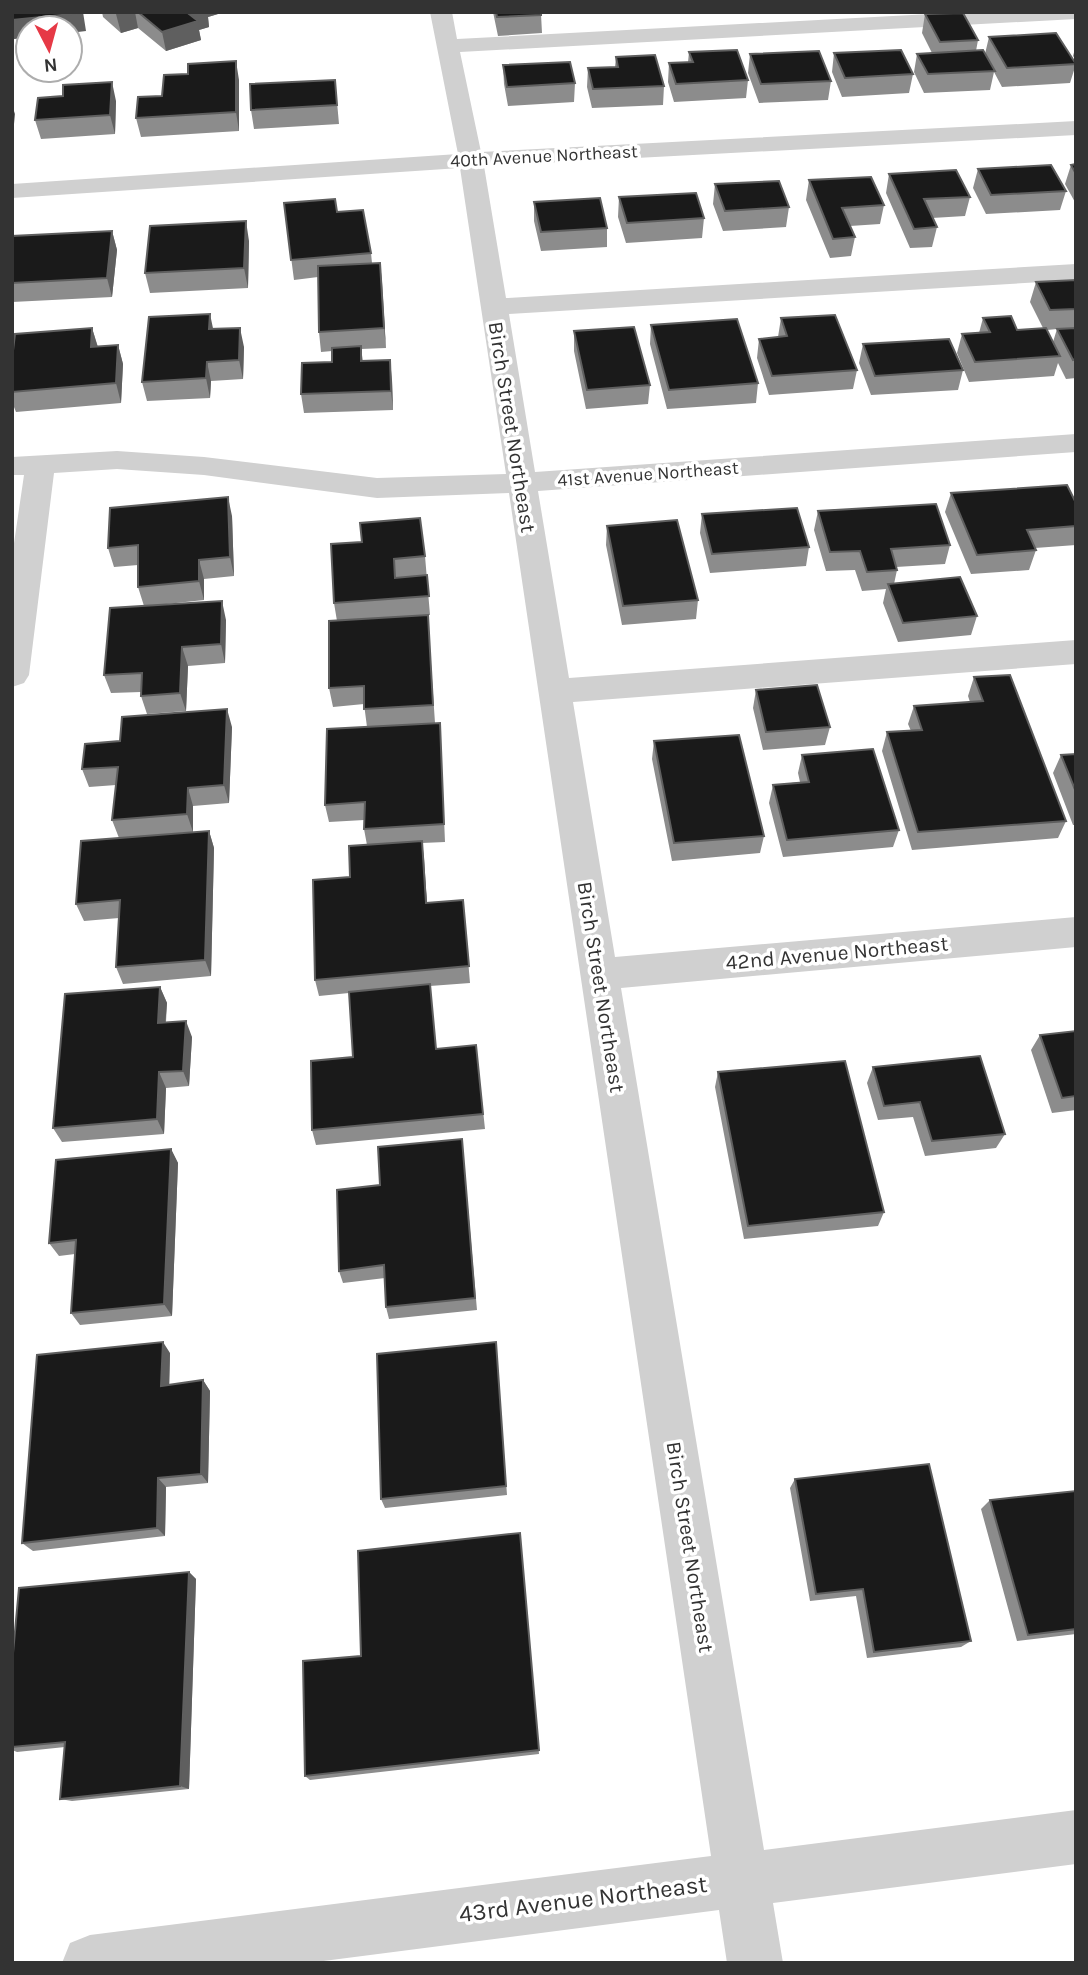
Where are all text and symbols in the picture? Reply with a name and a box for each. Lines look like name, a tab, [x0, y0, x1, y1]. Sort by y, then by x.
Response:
north arrow	[14, 14, 84, 84]
text: N	[43, 53, 59, 77]
street label: 40th Avenue Northeast	[450, 140, 639, 172]
street label: Birch Street Northeast	[483, 320, 541, 534]
street label: 41st Avenue Northeast	[557, 457, 740, 491]
street label: Birch Street Northeast	[572, 880, 630, 1094]
street label: 42nd Avenue Northeast	[725, 931, 949, 975]
street label: Birch Street Northeast	[661, 1440, 719, 1654]
street label: 43rd Avenue Northeast	[457, 1870, 709, 1928]

